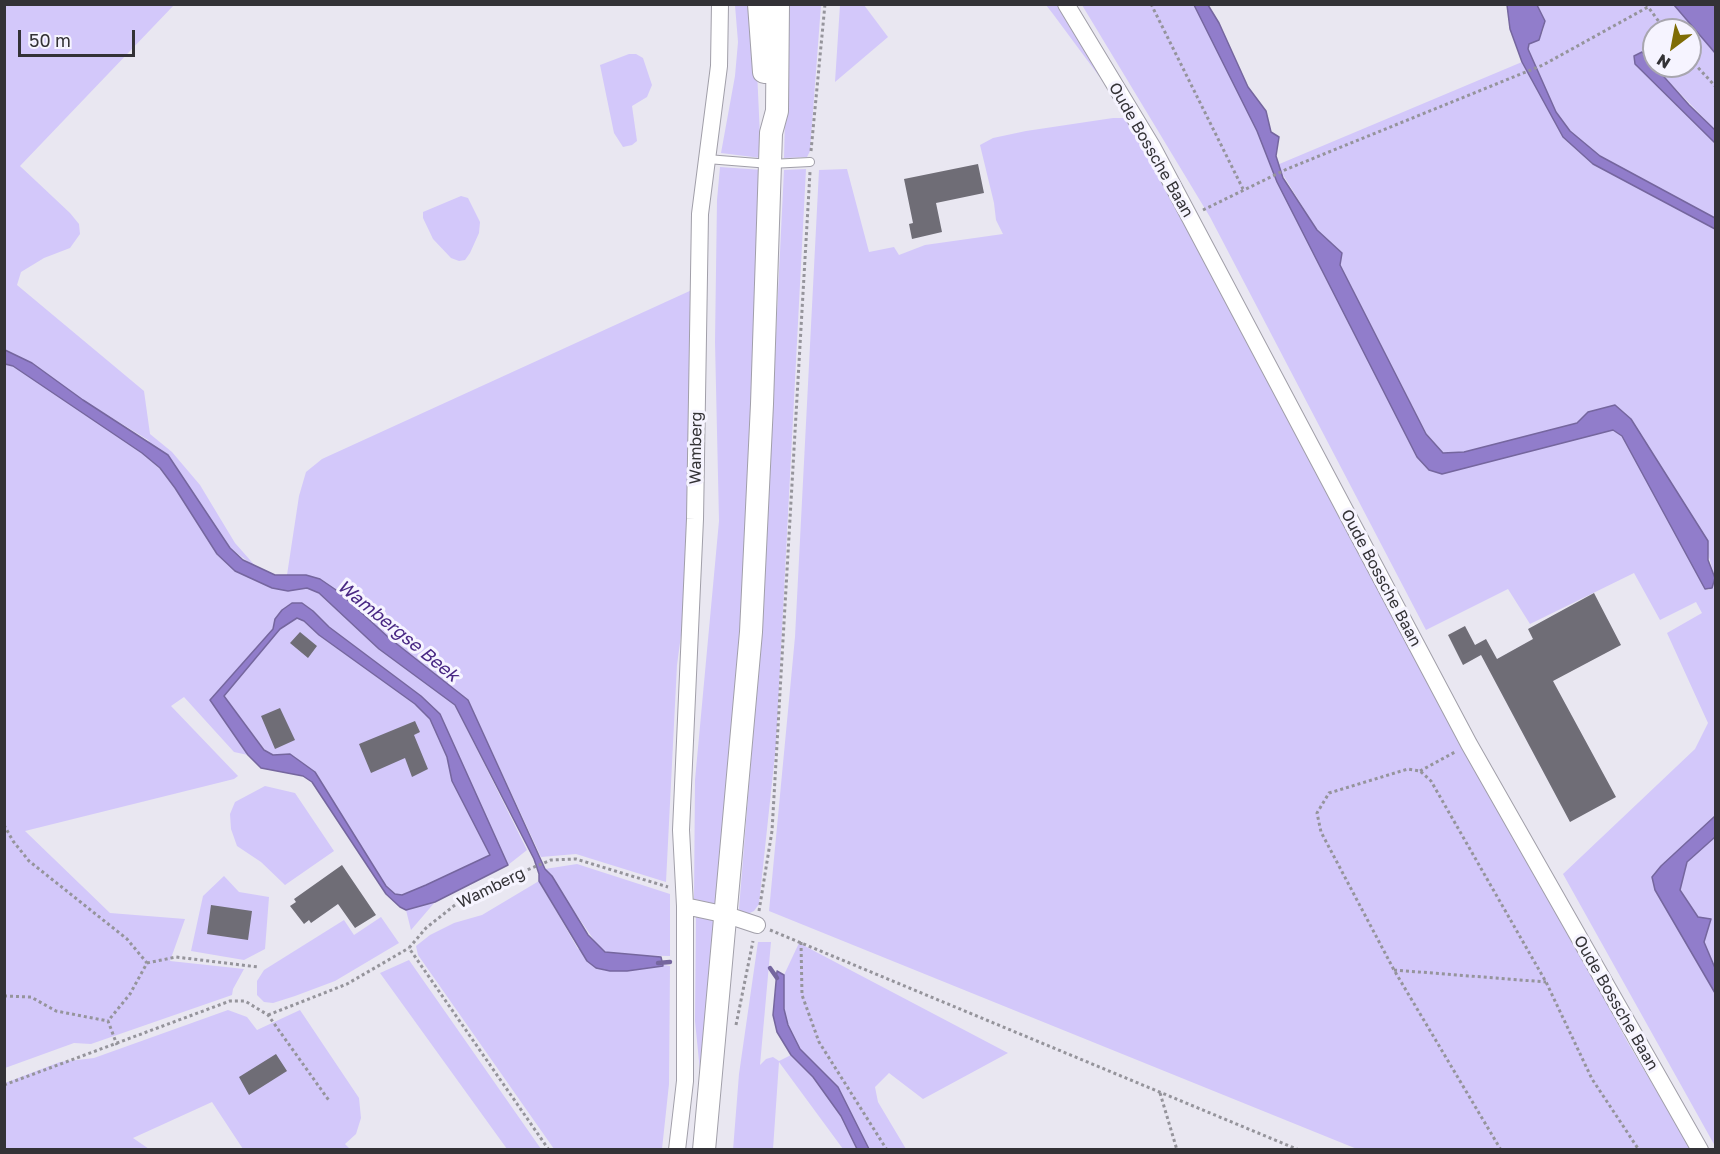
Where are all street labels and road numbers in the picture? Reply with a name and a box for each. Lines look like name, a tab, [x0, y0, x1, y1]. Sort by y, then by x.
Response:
street label: Oude Bossche Baan	[1105, 79, 1197, 221]
street label: Wamberg	[686, 411, 706, 485]
street label: Oude Bossche Baan	[1337, 506, 1425, 650]
street label: Wamberg	[454, 863, 528, 913]
street label: Oude Bossche Baan	[1570, 932, 1662, 1074]

